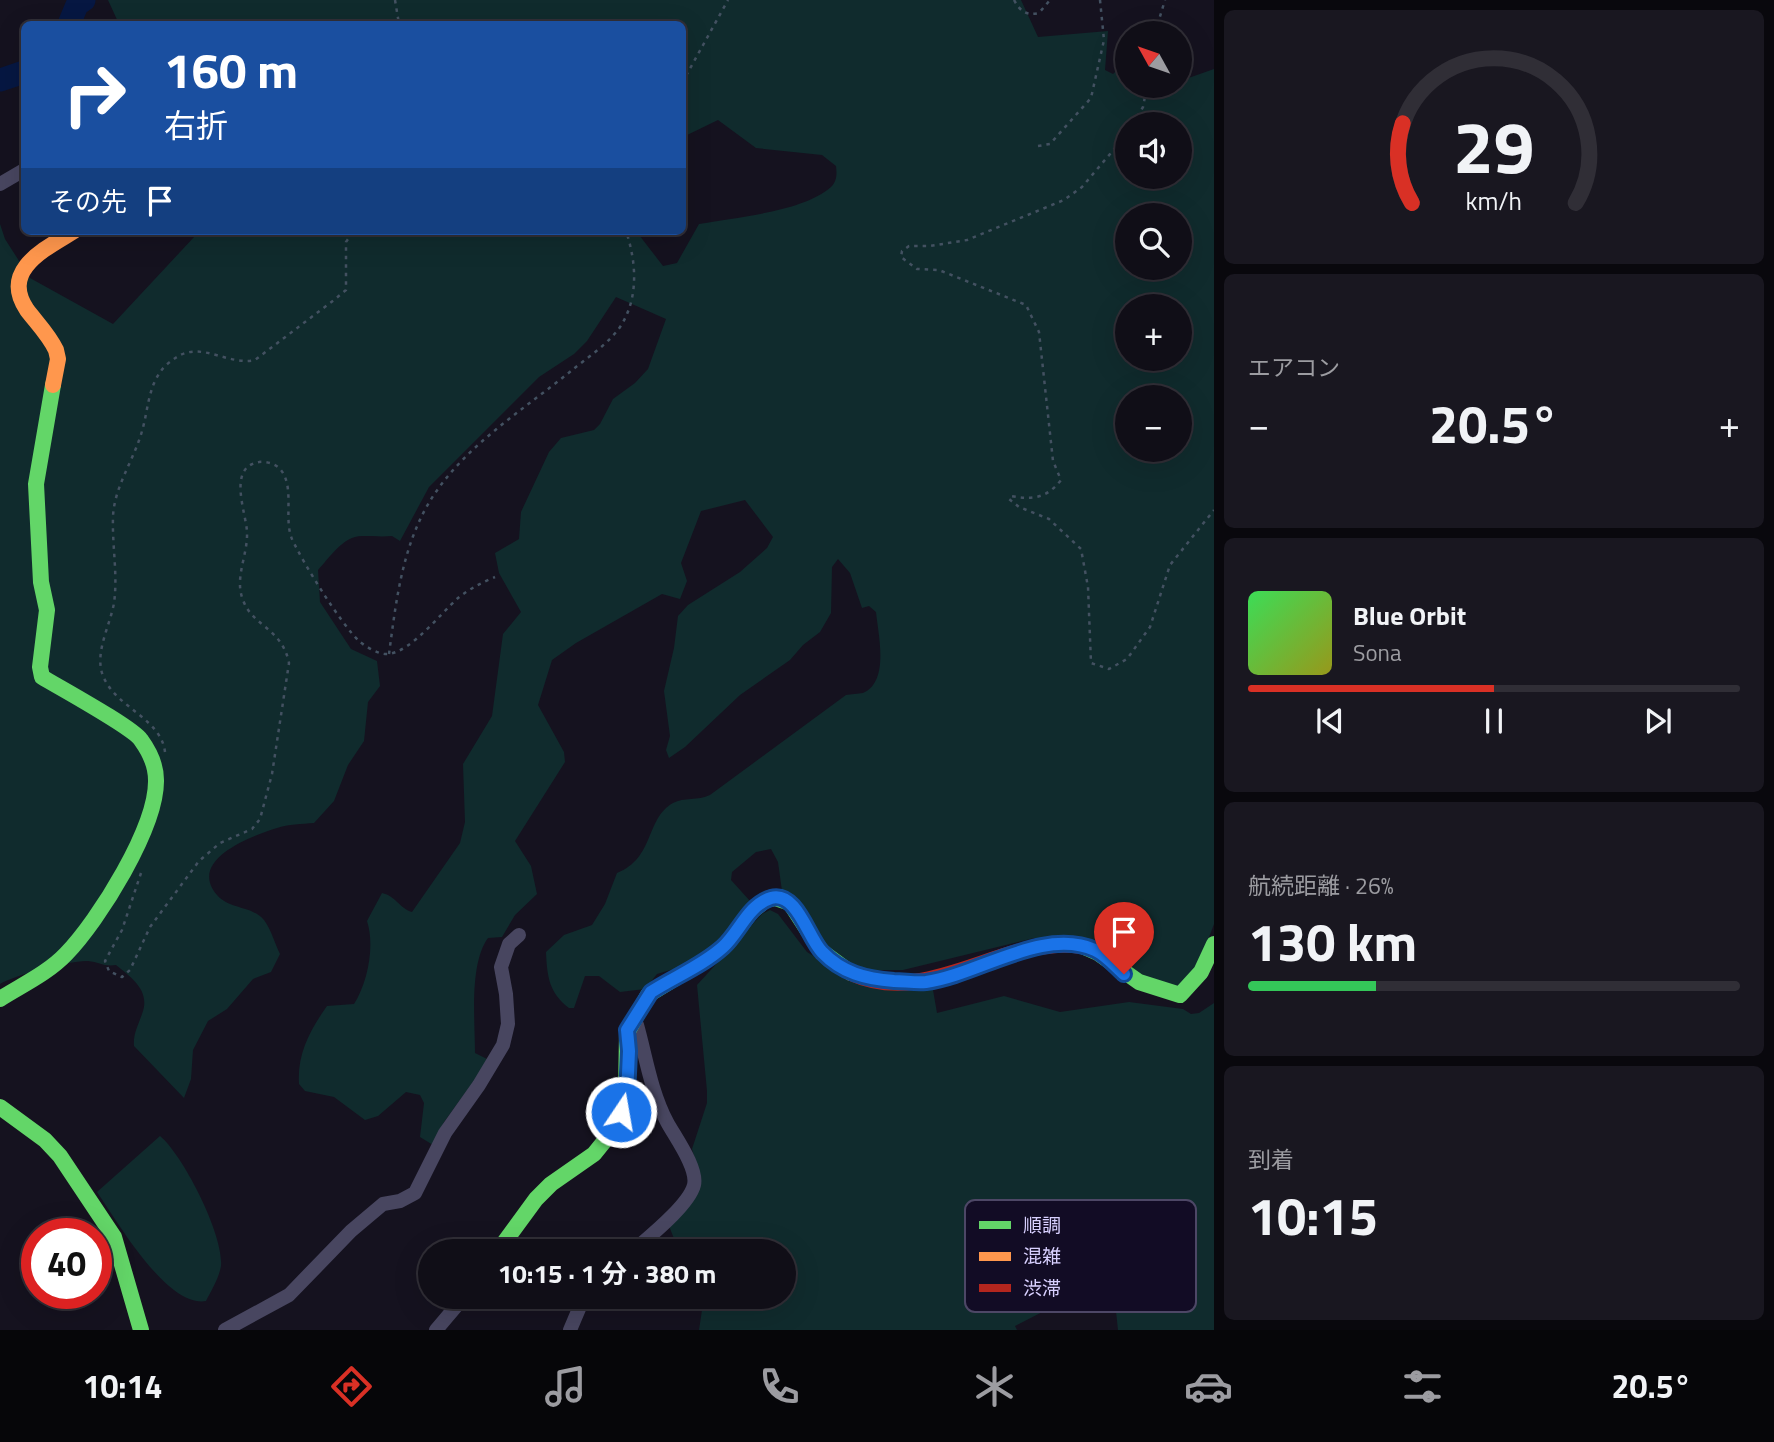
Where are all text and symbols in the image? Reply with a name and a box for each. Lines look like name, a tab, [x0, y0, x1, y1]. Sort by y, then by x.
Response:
north arrow	[1115, 21, 1192, 98]
map controls	[1115, 21, 1192, 462]
text: 160 m	[164, 32, 298, 107]
icon: right	[49, 49, 140, 140]
text: 29	[1453, 91, 1535, 201]
text: 右折	[164, 101, 228, 149]
button: sound	[1115, 112, 1192, 189]
text: その先	[49, 182, 127, 221]
icon: arrive	[141, 182, 179, 220]
text: km/h	[1466, 182, 1522, 220]
button: search	[1115, 203, 1192, 280]
button: +	[1115, 294, 1192, 371]
text: エアコン	[1248, 350, 1340, 385]
text: 20.5°	[1429, 384, 1559, 463]
button: −	[1115, 385, 1192, 462]
text: −	[1248, 395, 1269, 453]
text: +	[1719, 395, 1740, 453]
text: Blue Orbit	[1353, 596, 1466, 635]
text: Sona	[1353, 635, 1401, 670]
icon: previous	[1311, 702, 1349, 740]
icon: pause	[1475, 702, 1513, 740]
icon: next	[1639, 702, 1677, 740]
text: 航続距離 · 26%	[1248, 868, 1394, 903]
pin	[1094, 902, 1154, 974]
text: 130 km	[1248, 902, 1417, 981]
icon: arrive	[1105, 913, 1143, 951]
position arrow	[584, 1075, 658, 1149]
text: 到着	[1248, 1142, 1294, 1177]
text: 10:15	[1248, 1176, 1378, 1255]
legend	[965, 1200, 1196, 1312]
text: 順調	[1023, 1210, 1061, 1239]
speed limit sign: 40	[21, 1218, 112, 1309]
text: 混雑	[1023, 1241, 1061, 1270]
text: 10:15 · 1 分 · 380 m	[498, 1254, 716, 1293]
text: 渋滞	[1023, 1273, 1061, 1302]
text: 10:14	[83, 1362, 162, 1410]
icon: directions	[327, 1362, 376, 1411]
icon: music	[541, 1362, 590, 1411]
icon: phone	[755, 1362, 804, 1411]
icon: climate	[970, 1362, 1019, 1411]
icon: car	[1184, 1362, 1233, 1411]
icon: filters	[1398, 1362, 1447, 1411]
text: 20.5°	[1612, 1362, 1691, 1410]

